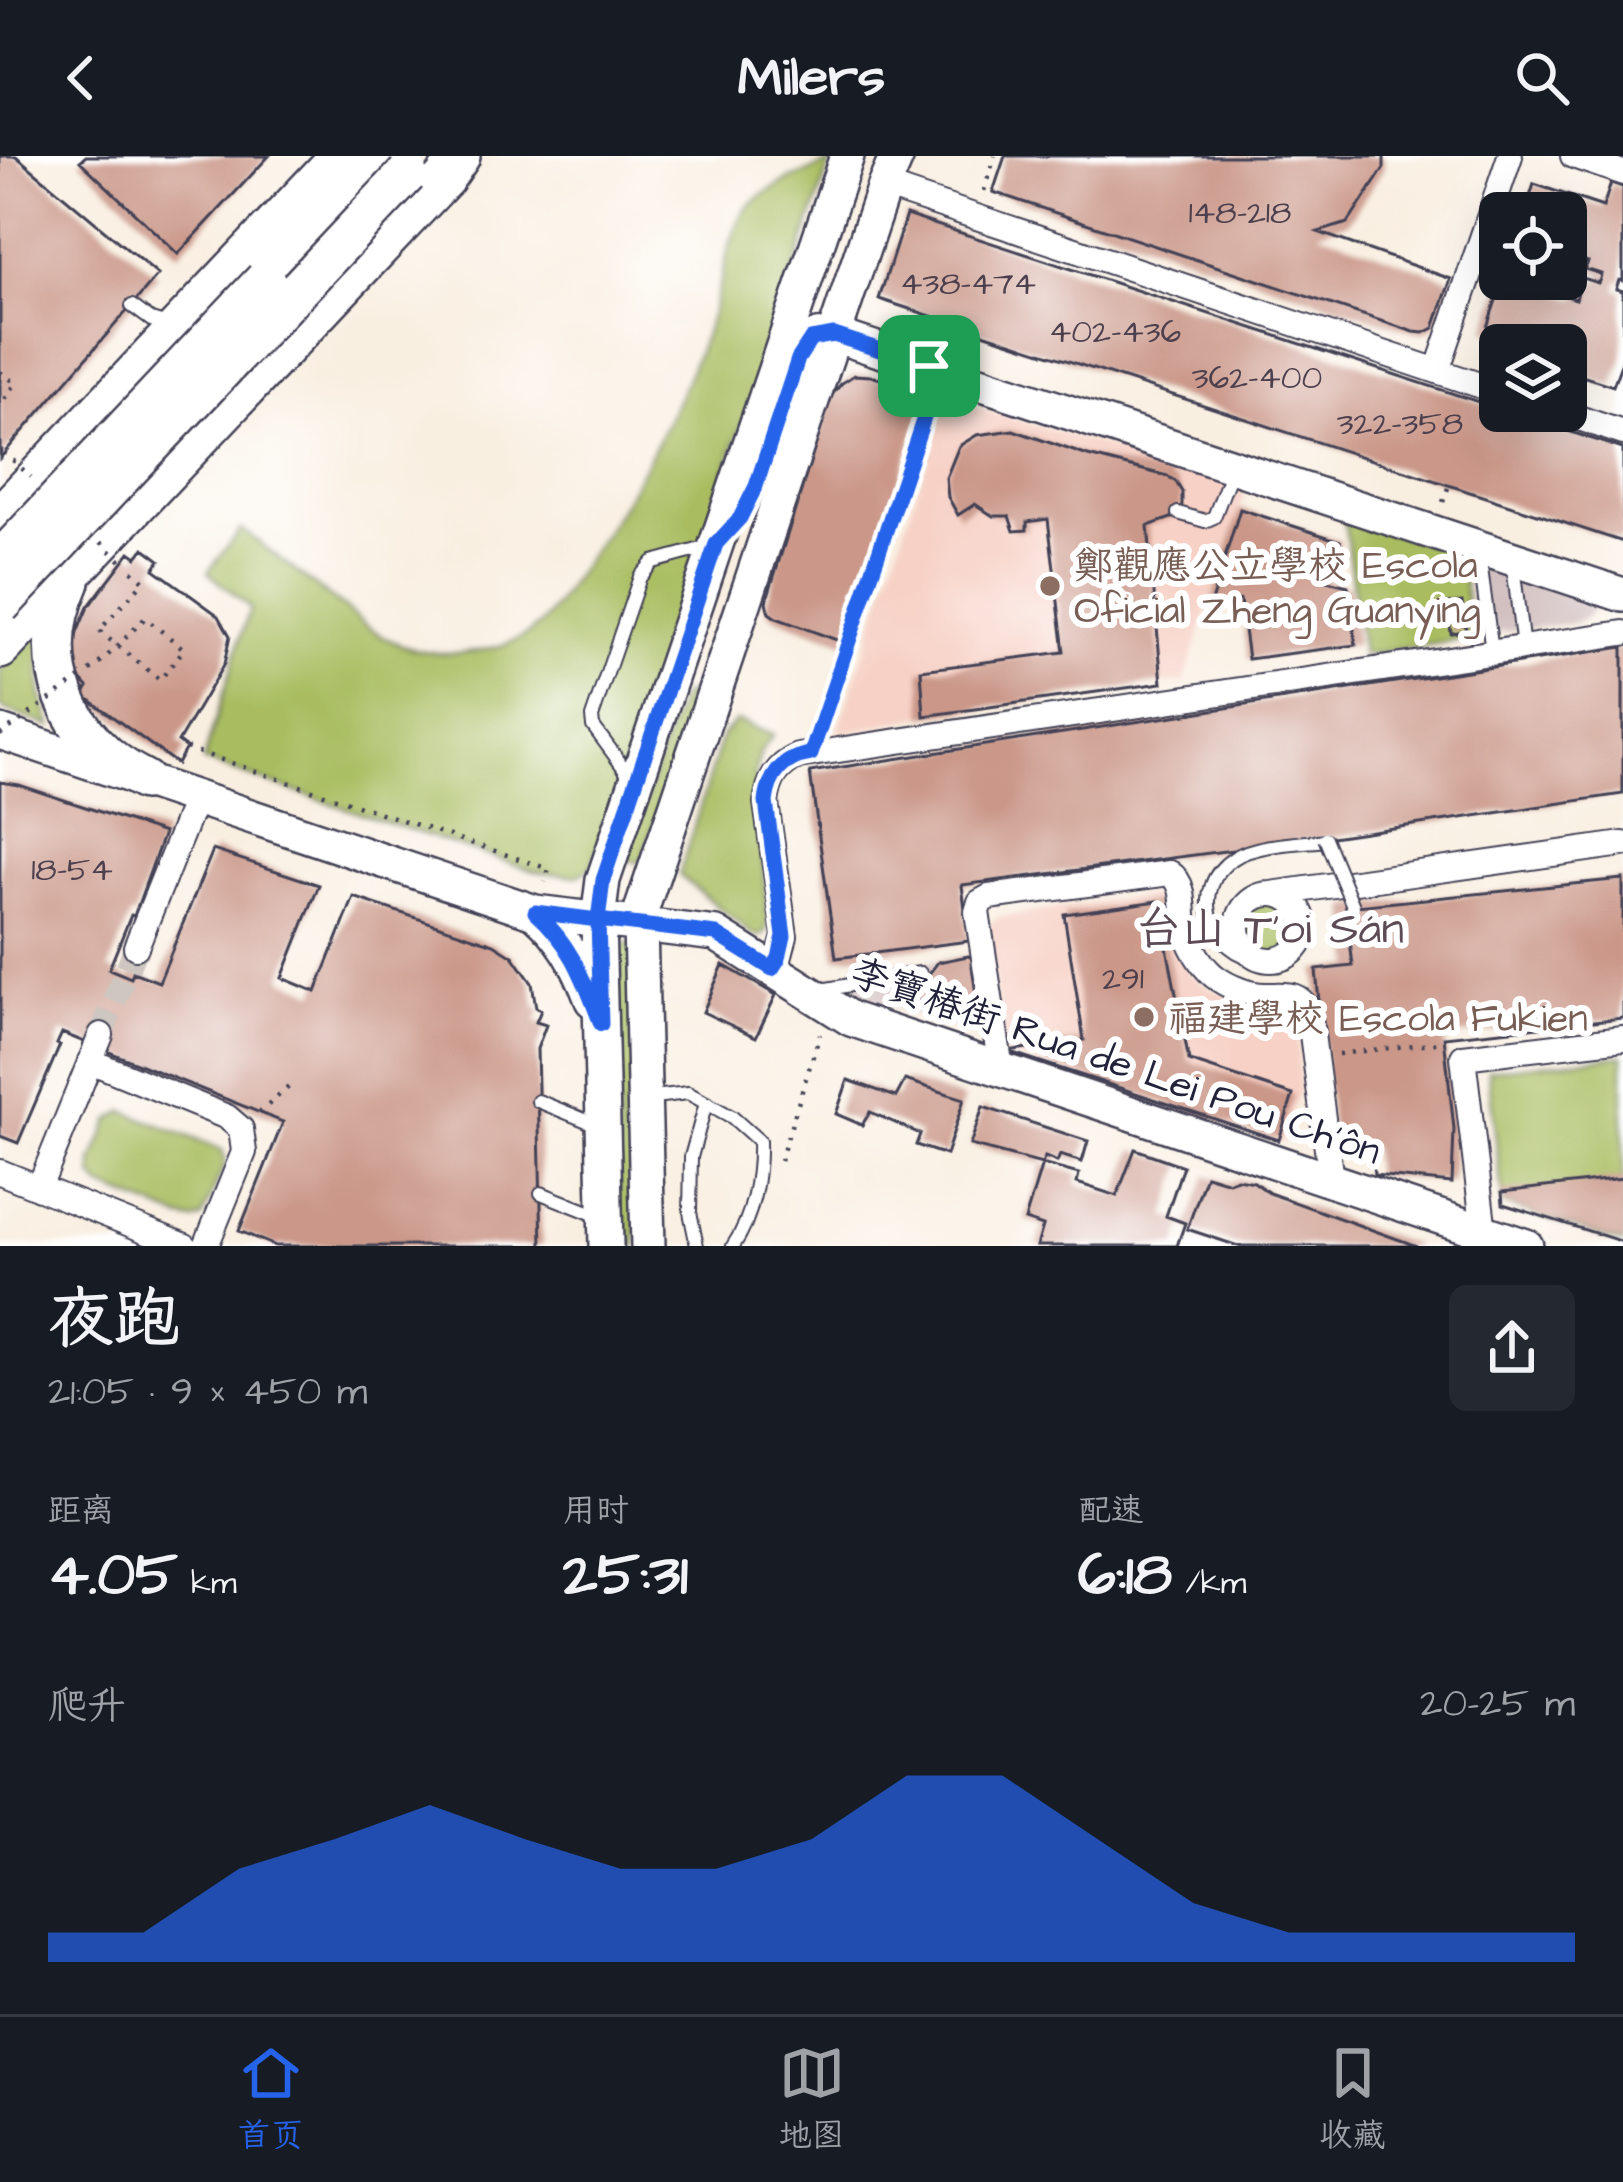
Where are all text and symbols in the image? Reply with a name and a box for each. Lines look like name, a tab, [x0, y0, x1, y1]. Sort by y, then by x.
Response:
text: Milers	[738, 41, 885, 116]
icon: back	[48, 45, 114, 111]
icon: search	[1509, 45, 1575, 111]
house number: 148-218	[1189, 190, 1291, 236]
map controls	[1479, 192, 1587, 432]
button: locate	[1479, 192, 1587, 300]
house number: 438-474	[900, 261, 1036, 307]
house number: 402-436	[1049, 309, 1181, 355]
pin	[878, 315, 980, 417]
button: layers	[1479, 324, 1587, 432]
icon: arrive	[896, 333, 962, 399]
house number: 362-400	[1192, 355, 1322, 401]
house number: 322-358	[1337, 401, 1463, 447]
place label: 鄭觀應公立學校 Escola Oficial Zheng Guanying	[1074, 540, 1481, 640]
marker: 鄭觀應公立學校 Escola Oficial Zheng Guanying	[1037, 573, 1063, 599]
house number: 18-54	[31, 847, 113, 893]
district label: 台山 T'oi Sán	[1136, 899, 1404, 961]
street label: 李寶椿街 Rua de Lei Pou Ch'ôn	[842, 946, 1388, 1179]
house number: 291	[1102, 956, 1144, 1002]
place label: 福建學校 Escola Fukien	[1168, 993, 1588, 1047]
marker: 福建學校 Escola Fukien	[1131, 1004, 1157, 1030]
text: 夜跑	[48, 1275, 180, 1367]
button: share	[1449, 1285, 1575, 1411]
text: 21:05 · 9 × 450 m	[48, 1366, 367, 1420]
text: 距离	[48, 1488, 114, 1534]
text: 用时	[563, 1488, 629, 1534]
text: 配速	[1078, 1488, 1144, 1534]
text: 4.05	[48, 1534, 178, 1617]
text: 25:31	[563, 1534, 688, 1617]
text: 6:18	[1078, 1534, 1172, 1617]
text: km	[178, 1560, 237, 1606]
text: /km	[1172, 1560, 1246, 1606]
text: 20–25 m	[1420, 1678, 1575, 1732]
text: 爬升	[48, 1680, 126, 1734]
tab: 首页	[238, 2040, 304, 2159]
tab: 地图	[779, 2040, 845, 2159]
tab: 收藏	[1320, 2040, 1386, 2159]

